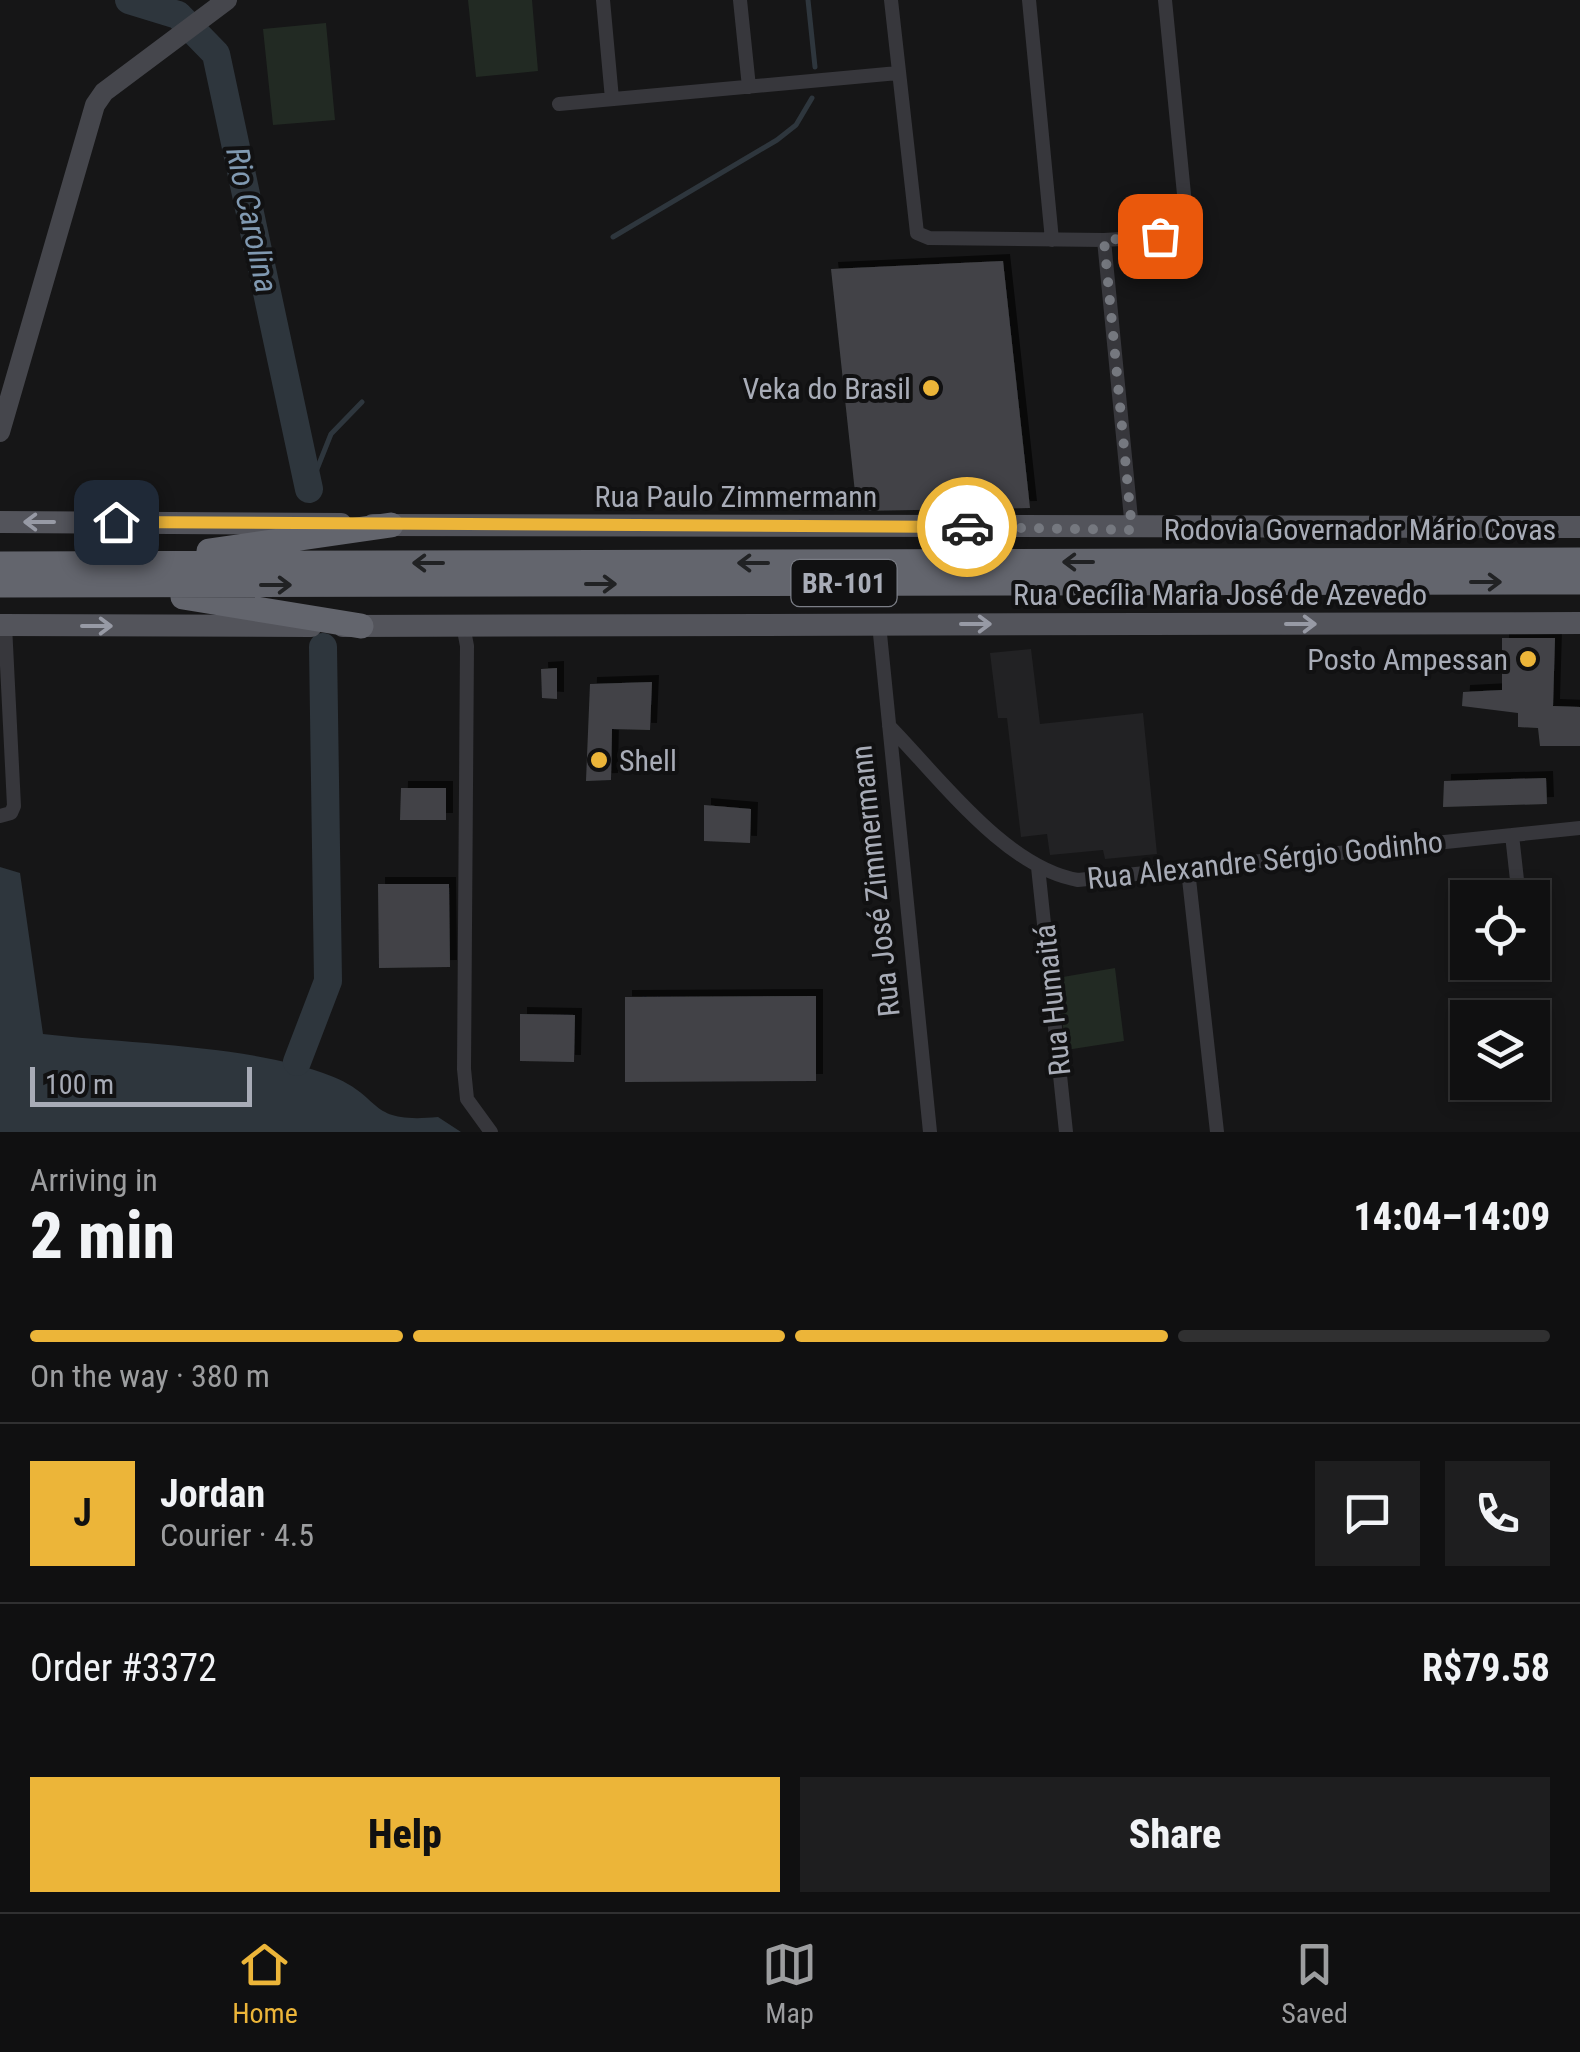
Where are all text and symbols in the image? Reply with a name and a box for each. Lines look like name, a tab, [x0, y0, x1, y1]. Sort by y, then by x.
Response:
water label: Rio Carolina	[218, 144, 286, 296]
pin	[1118, 194, 1203, 279]
icon: bag	[1133, 209, 1188, 264]
place label: Veka do Brasil	[742, 371, 911, 406]
marker: Veka do Brasil	[920, 377, 942, 399]
courier	[917, 477, 1017, 577]
street label: Rua Paulo Zimmermann	[595, 479, 877, 514]
pin	[74, 480, 159, 565]
icon: home	[89, 495, 144, 550]
icon: car	[940, 500, 995, 555]
one-way arrow	[24, 512, 56, 532]
street label: Rodovia Governador Mário Covas	[1164, 512, 1556, 547]
one-way arrow	[1062, 552, 1094, 572]
one-way arrow	[412, 554, 444, 572]
one-way arrow	[737, 554, 770, 572]
road number: BR-101	[792, 560, 896, 606]
one-way arrow	[1470, 572, 1502, 592]
one-way arrow	[584, 574, 617, 594]
one-way arrow	[260, 576, 292, 594]
street label: Rua Cecília Maria José de Azevedo	[1013, 577, 1427, 612]
one-way arrow	[960, 614, 992, 634]
one-way arrow	[1284, 614, 1317, 634]
one-way arrow	[80, 616, 113, 636]
place label: Posto Ampessan	[1307, 642, 1508, 677]
marker: Posto Ampessan	[1517, 648, 1539, 670]
place label: Shell	[619, 743, 677, 778]
street label: Rua José Zimmermann	[843, 743, 907, 1019]
marker: Shell	[588, 749, 610, 771]
street label: Rua Alexandre Sérgio Godinho	[1085, 824, 1445, 896]
map controls	[1450, 880, 1550, 1100]
button: locate	[1450, 880, 1550, 980]
street label: Rua Humaitá	[1027, 923, 1077, 1077]
button: layers	[1450, 1000, 1550, 1100]
scale bar	[30, 1062, 252, 1106]
text: 100 m	[45, 1068, 114, 1101]
text: Arriving in	[30, 1161, 158, 1199]
text: 14:04–14:09	[1353, 1195, 1550, 1239]
text: 2 min	[30, 1198, 175, 1274]
text: On the way · 380 m	[30, 1357, 270, 1395]
button: chat	[1315, 1461, 1420, 1566]
button: phone	[1445, 1461, 1550, 1566]
text: Jordan	[160, 1472, 265, 1516]
text: J	[73, 1491, 92, 1535]
text: Courier · 4.5	[160, 1516, 314, 1554]
text: Order #3372	[30, 1646, 217, 1690]
text: R$79.58	[1422, 1646, 1550, 1690]
button: Help	[30, 1777, 780, 1892]
button: Share	[800, 1777, 1550, 1892]
tab: Home	[232, 1937, 298, 2030]
tab: Map	[762, 1937, 817, 2030]
tab: Saved	[1281, 1937, 1348, 2030]

